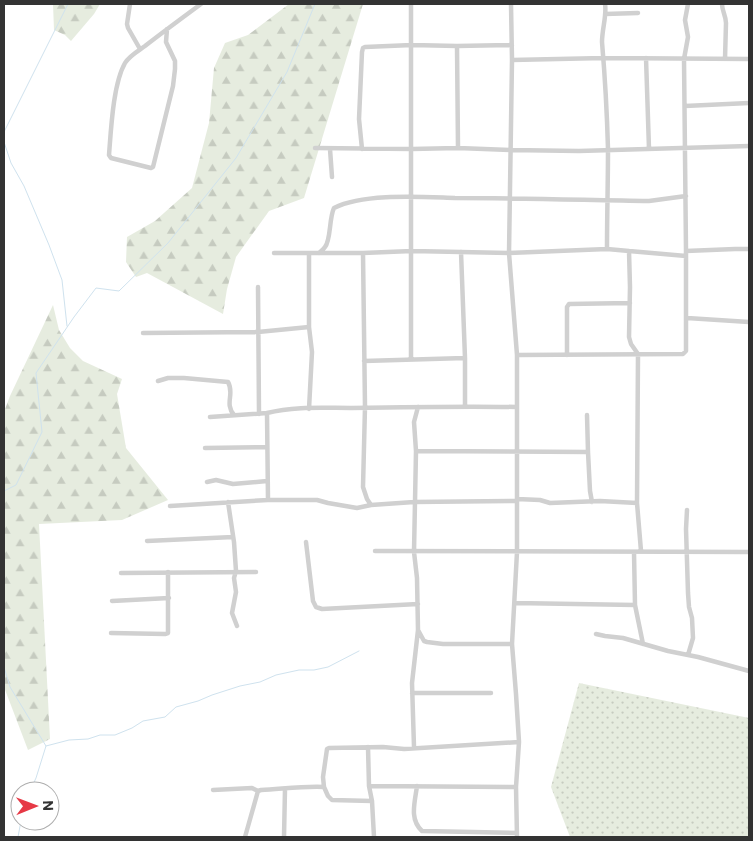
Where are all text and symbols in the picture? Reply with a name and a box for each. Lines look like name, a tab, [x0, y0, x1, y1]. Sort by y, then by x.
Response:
north arrow	[10, 781, 60, 831]
text: N	[40, 800, 57, 811]

